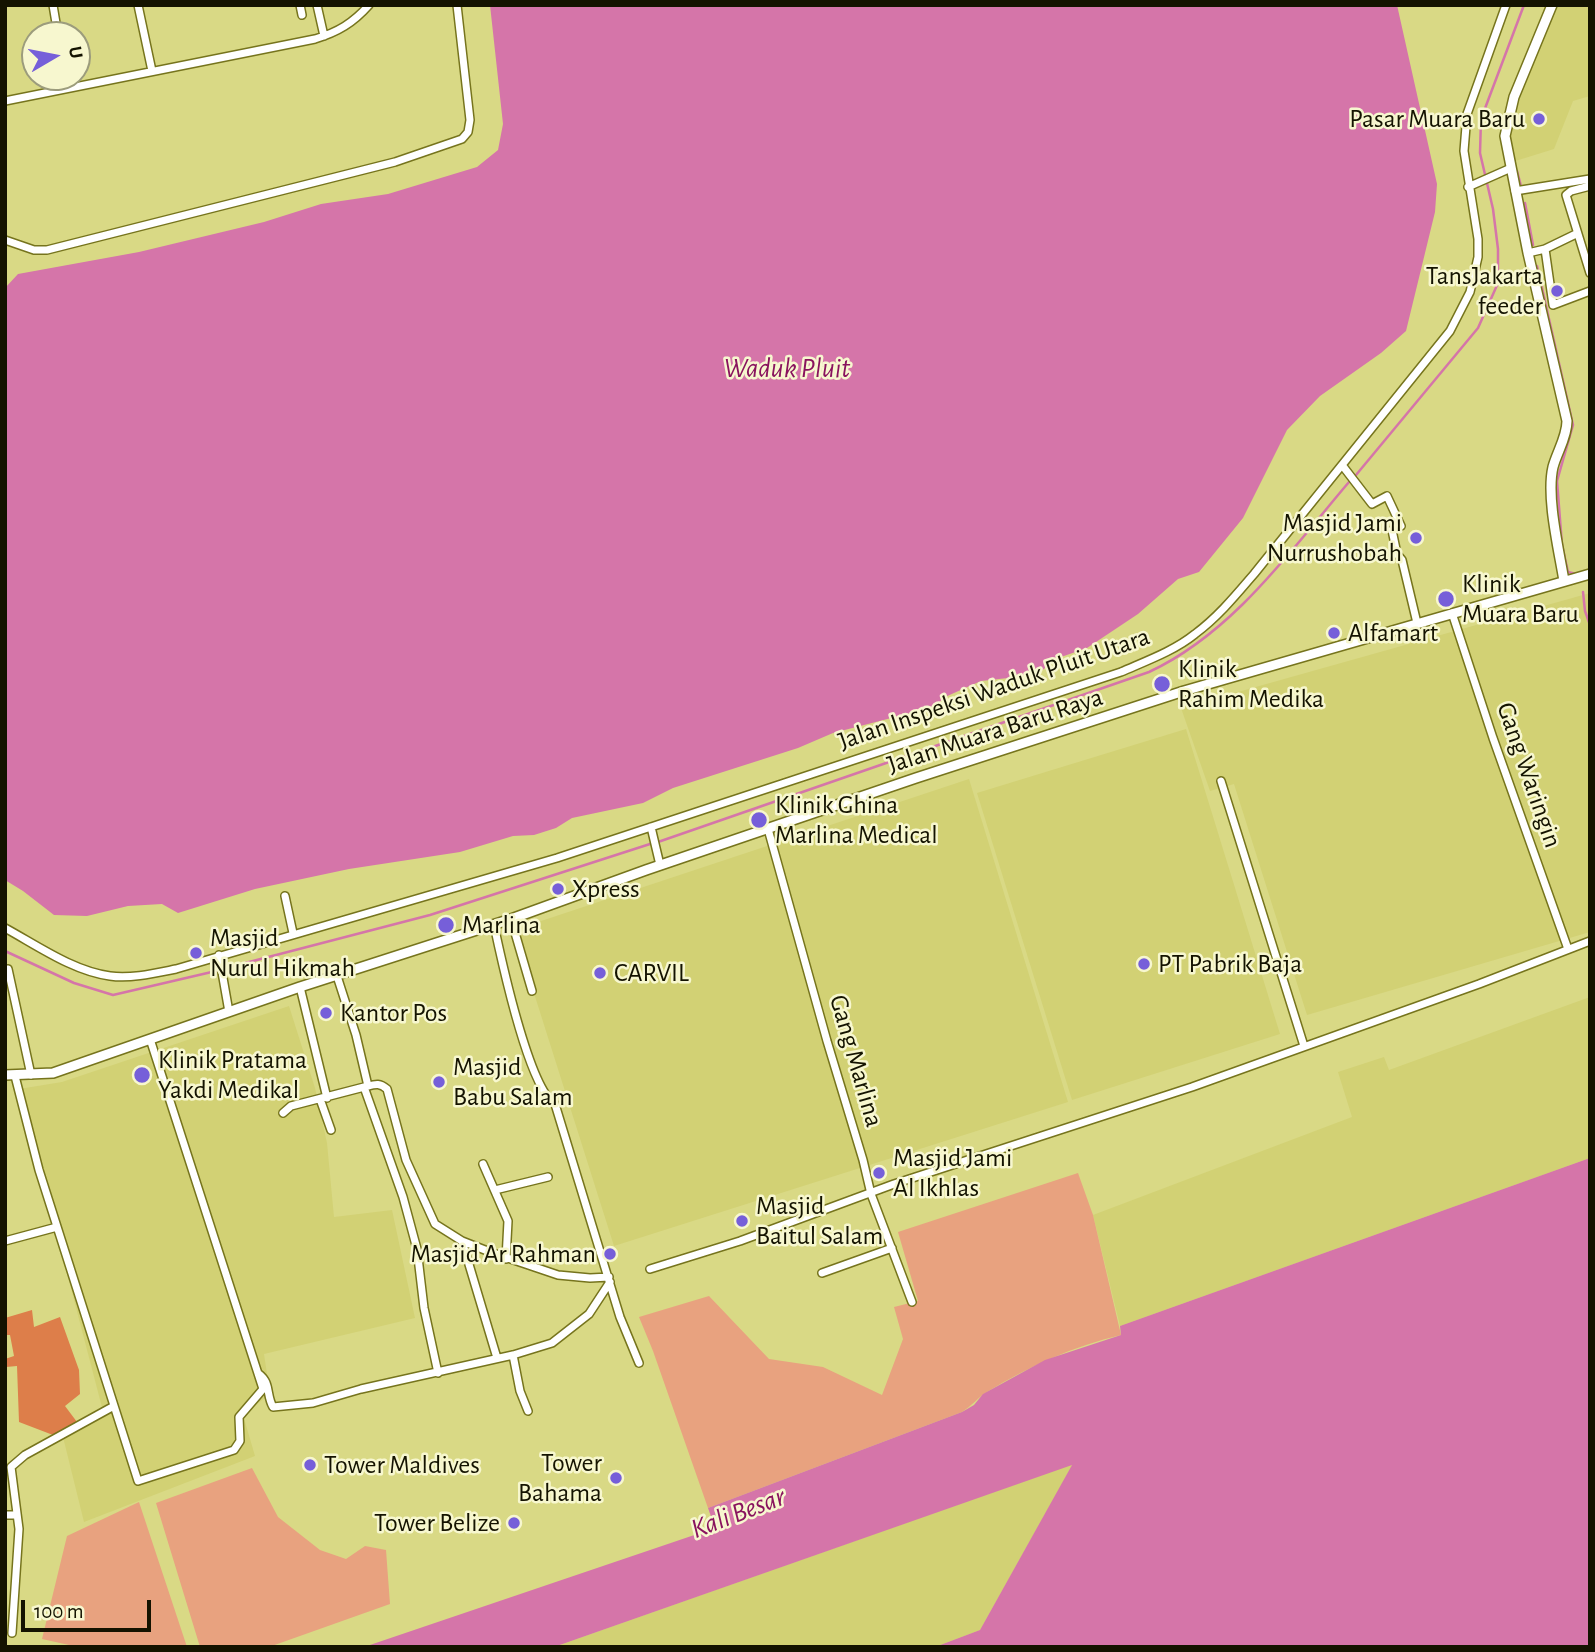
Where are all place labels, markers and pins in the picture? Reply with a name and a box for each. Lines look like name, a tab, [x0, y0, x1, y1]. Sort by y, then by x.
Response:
place label: Pasar Muara Baru	[1349, 103, 1525, 135]
marker: Pasar Muara Baru	[1531, 111, 1547, 127]
place label: TansJakarta feeder	[1426, 260, 1543, 322]
marker: TansJakarta feeder	[1549, 283, 1565, 299]
place label: Masjid Jami Nurrushobah	[1267, 507, 1402, 568]
marker: Masjid Jami Nurrushobah	[1408, 530, 1424, 546]
place label: Klinik Muara Baru	[1462, 568, 1579, 630]
marker: Klinik Muara Baru	[1436, 589, 1456, 609]
place label: Alfamart	[1348, 617, 1438, 649]
marker: Alfamart	[1326, 625, 1342, 641]
place label: Klinik Rahim Medika	[1178, 653, 1324, 714]
marker: Klinik Rahim Medika	[1152, 674, 1172, 694]
place label: Klinik Ghina Marlina Medical	[775, 789, 938, 850]
marker: Klinik Ghina Marlina Medical	[749, 810, 769, 830]
place label: Xpress	[572, 873, 640, 905]
marker: Xpress	[550, 881, 566, 897]
place label: Marlina	[462, 909, 541, 941]
marker: Marlina	[436, 915, 456, 935]
place label: Masjid Nurul Hikmah	[210, 922, 355, 984]
marker: Masjid Nurul Hikmah	[188, 945, 204, 961]
place label: PT Pabrik Baja	[1158, 948, 1302, 980]
marker: PT Pabrik Baja	[1136, 956, 1152, 972]
place label: CARVIL	[614, 957, 689, 989]
marker: CARVIL	[592, 965, 608, 981]
place label: Kantor Pos	[340, 997, 447, 1029]
marker: Kantor Pos	[318, 1005, 334, 1021]
place label: Klinik Pratama Yakdi Medikal	[158, 1044, 307, 1106]
place label: Masjid Babu Salam	[453, 1051, 573, 1112]
marker: Klinik Pratama Yakdi Medikal	[132, 1065, 152, 1085]
marker: Masjid Babu Salam	[431, 1074, 447, 1090]
place label: Masjid Jami Al Ikhlas	[893, 1142, 1012, 1204]
marker: Masjid Jami Al Ikhlas	[871, 1165, 887, 1181]
place label: Masjid Baitul Salam	[756, 1190, 883, 1252]
marker: Masjid Baitul Salam	[734, 1213, 750, 1229]
place label: Masjid Ar Rahman	[411, 1238, 596, 1270]
marker: Masjid Ar Rahman	[602, 1246, 618, 1262]
place label: Tower Bahama	[518, 1447, 602, 1508]
place label: Tower Maldives	[324, 1449, 480, 1481]
marker: Tower Maldives	[302, 1457, 318, 1473]
marker: Tower Bahama	[608, 1470, 624, 1486]
place label: Tower Belize	[374, 1507, 500, 1539]
marker: Tower Belize	[506, 1515, 522, 1531]

